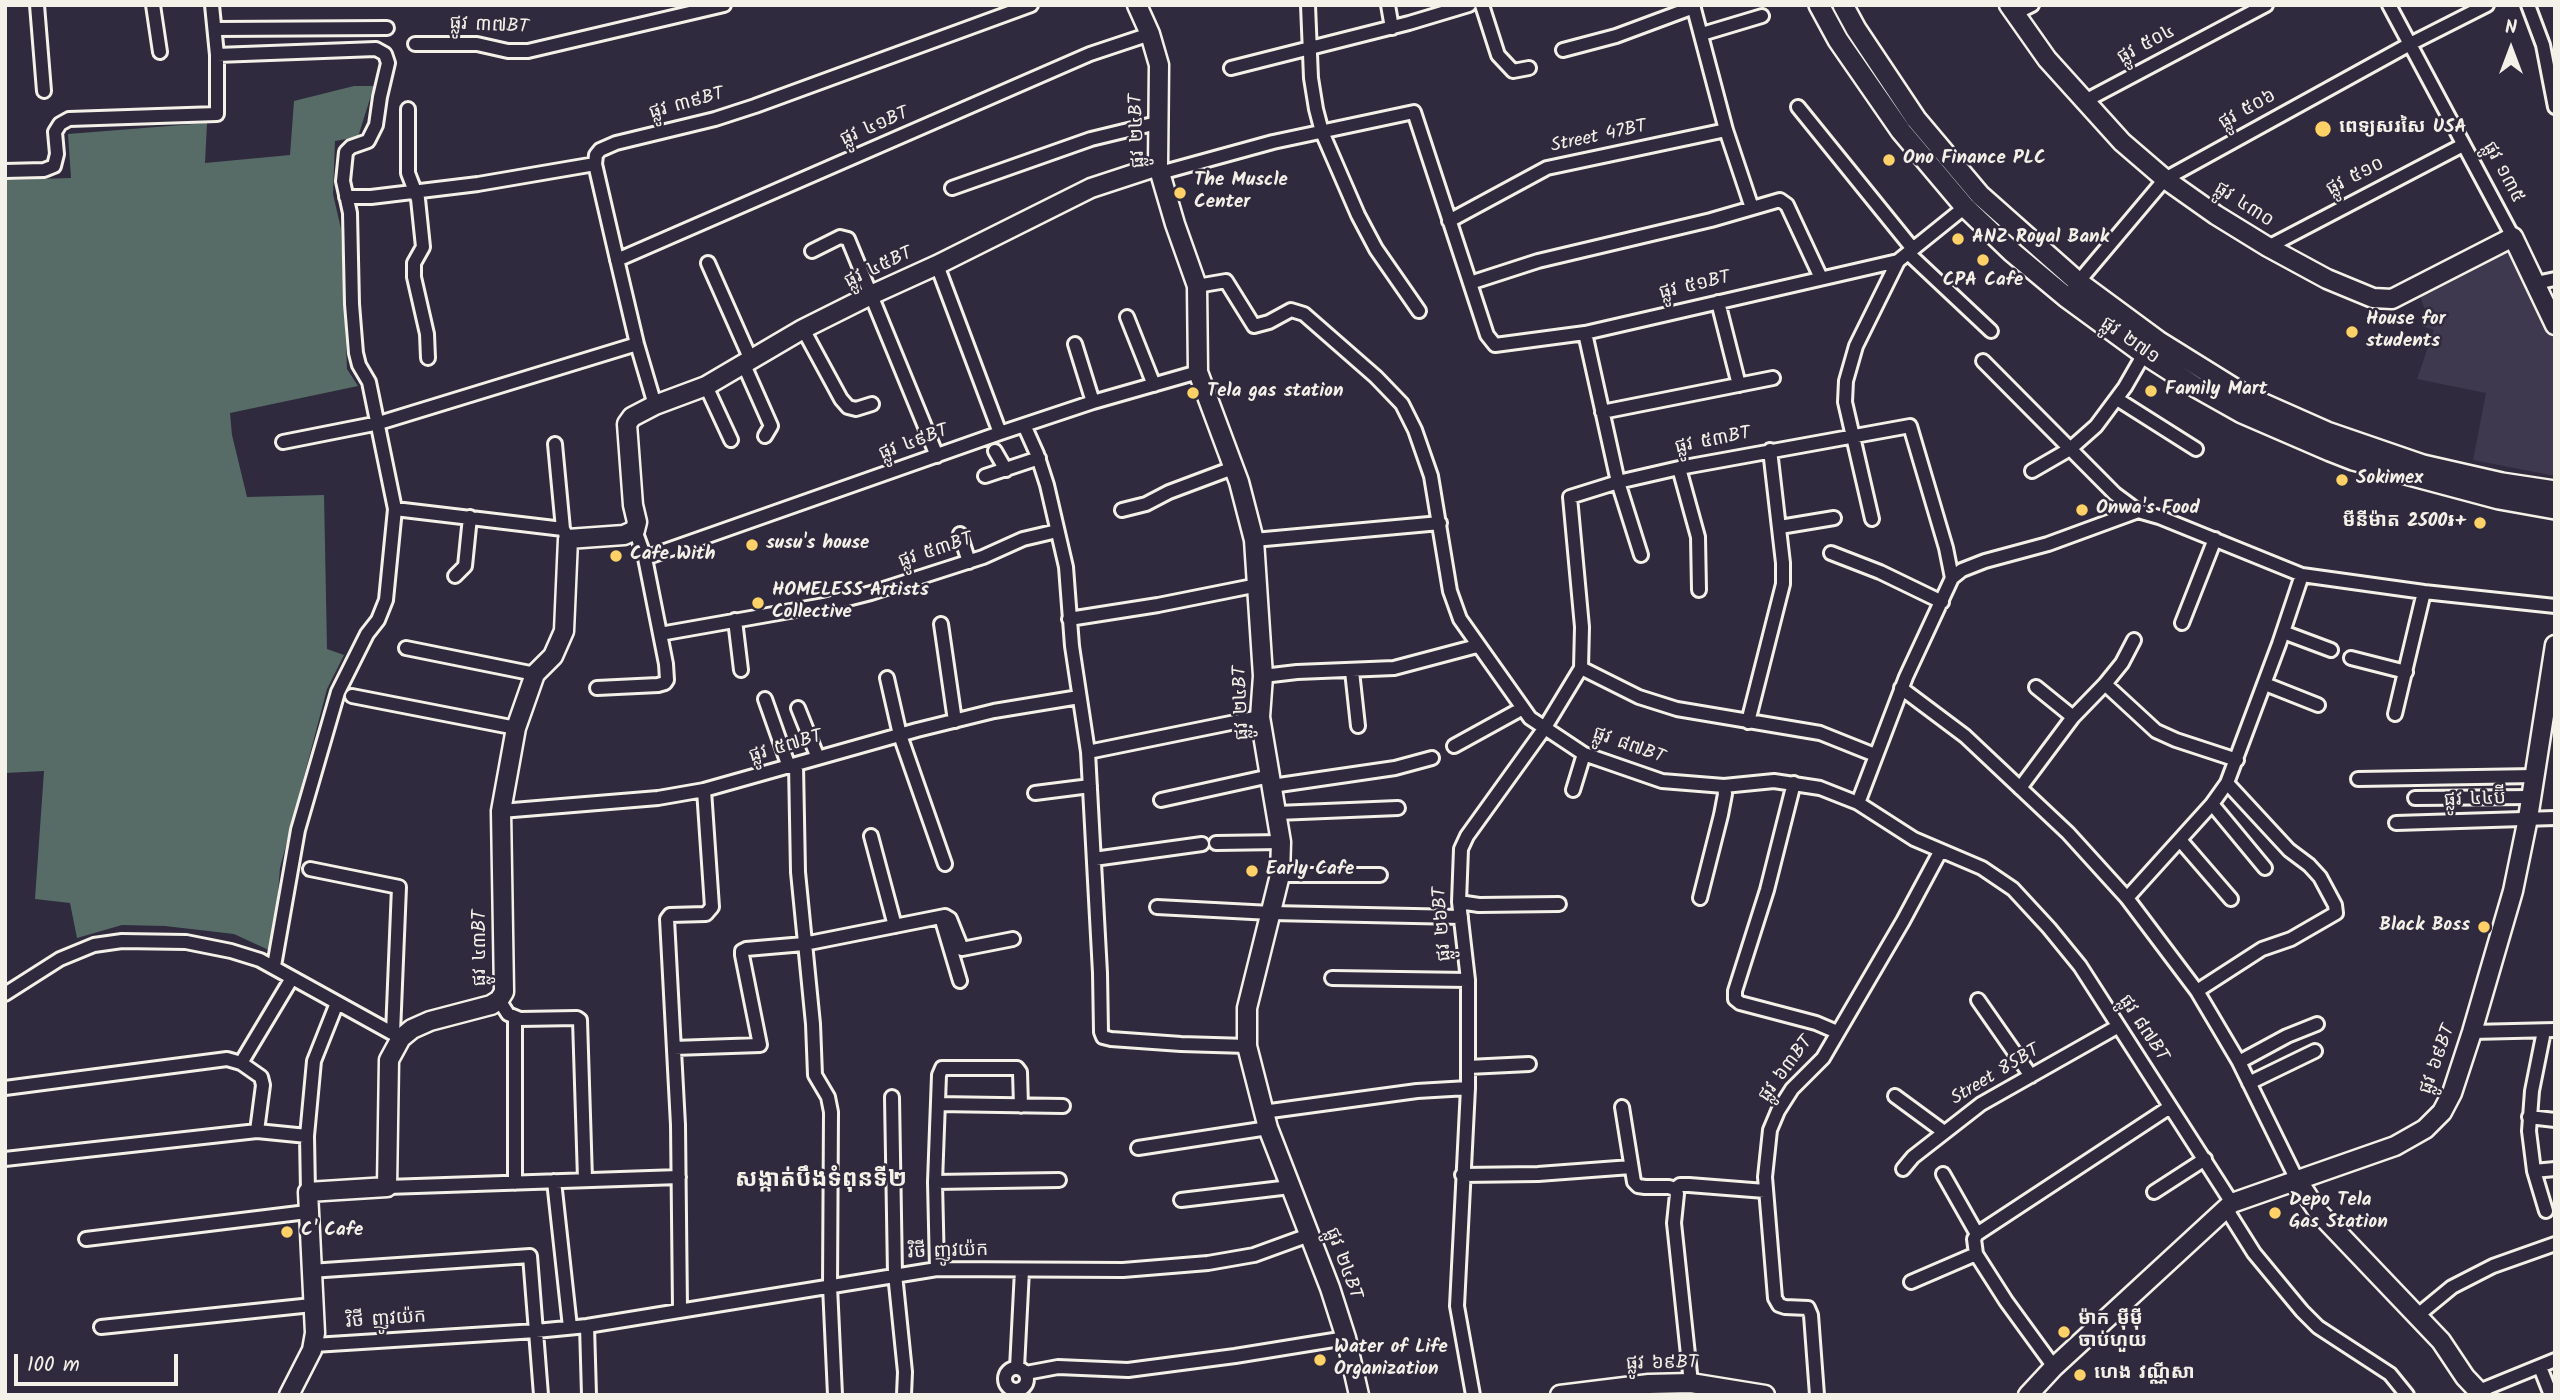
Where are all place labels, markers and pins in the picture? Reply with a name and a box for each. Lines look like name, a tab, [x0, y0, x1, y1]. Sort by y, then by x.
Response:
place label: ពេទ្យសរសៃ USA	[2339, 118, 2467, 140]
marker: ពេទ្យសរសៃ USA	[2313, 119, 2333, 139]
place label: Ono Finance PLC	[1903, 149, 2046, 171]
marker: Ono Finance PLC	[1881, 152, 1897, 168]
place label: The Muscle Center	[1194, 171, 1288, 215]
marker: The Muscle Center	[1172, 185, 1188, 201]
place label: ANZ Royal Bank	[1972, 228, 2109, 250]
marker: ANZ Royal Bank	[1950, 231, 1966, 247]
marker: CPA Cafe	[1975, 252, 1991, 268]
place label: CPA Cafe	[1943, 271, 2023, 293]
place label: House for students	[2366, 310, 2446, 354]
marker: House for students	[2344, 324, 2360, 340]
place label: Family Mart	[2165, 380, 2267, 402]
place label: Tela gas station	[1207, 382, 1344, 404]
marker: Family Mart	[2143, 383, 2159, 399]
marker: Tela gas station	[1185, 385, 1201, 401]
place label: Sokimex	[2356, 469, 2423, 491]
marker: Sokimex	[2334, 472, 2350, 488]
place label: Onwa's Food	[2096, 499, 2200, 521]
marker: Onwa's Food	[2074, 502, 2090, 518]
place label: មីនីម៉ាត 2500៛+	[2342, 512, 2466, 534]
marker: មីនីម៉ាត 2500៛+	[2472, 515, 2488, 531]
place label: susu's house	[766, 534, 869, 556]
marker: susu's house	[744, 537, 760, 553]
place label: Cafe With	[630, 545, 715, 567]
marker: Cafe With	[608, 548, 624, 564]
place label: HOMELESS Artists Collective	[772, 581, 929, 625]
marker: HOMELESS Artists Collective	[750, 595, 766, 611]
place label: Early Cafe	[1266, 860, 1354, 882]
marker: Early Cafe	[1244, 863, 1260, 879]
place label: Black Boss	[2379, 916, 2470, 938]
marker: Black Boss	[2476, 919, 2492, 935]
place label: Depo Tela Gas Station	[2289, 1191, 2388, 1235]
marker: Depo Tela Gas Station	[2267, 1205, 2283, 1221]
place label: C' Cafe	[301, 1221, 363, 1243]
marker: C' Cafe	[279, 1224, 295, 1240]
place label: ម៉ាក ម៉ីម៉ី ចាប់ហួយ	[2078, 1310, 2147, 1354]
marker: ម៉ាក ម៉ីម៉ី ចាប់ហួយ	[2056, 1324, 2072, 1340]
place label: Water of Life Organization	[1334, 1338, 1448, 1382]
marker: Water of Life Organization	[1312, 1352, 1328, 1368]
place label: ហេង វណ្ណីសា	[2094, 1364, 2195, 1386]
marker: ហេង វណ្ណីសា	[2072, 1367, 2088, 1383]

